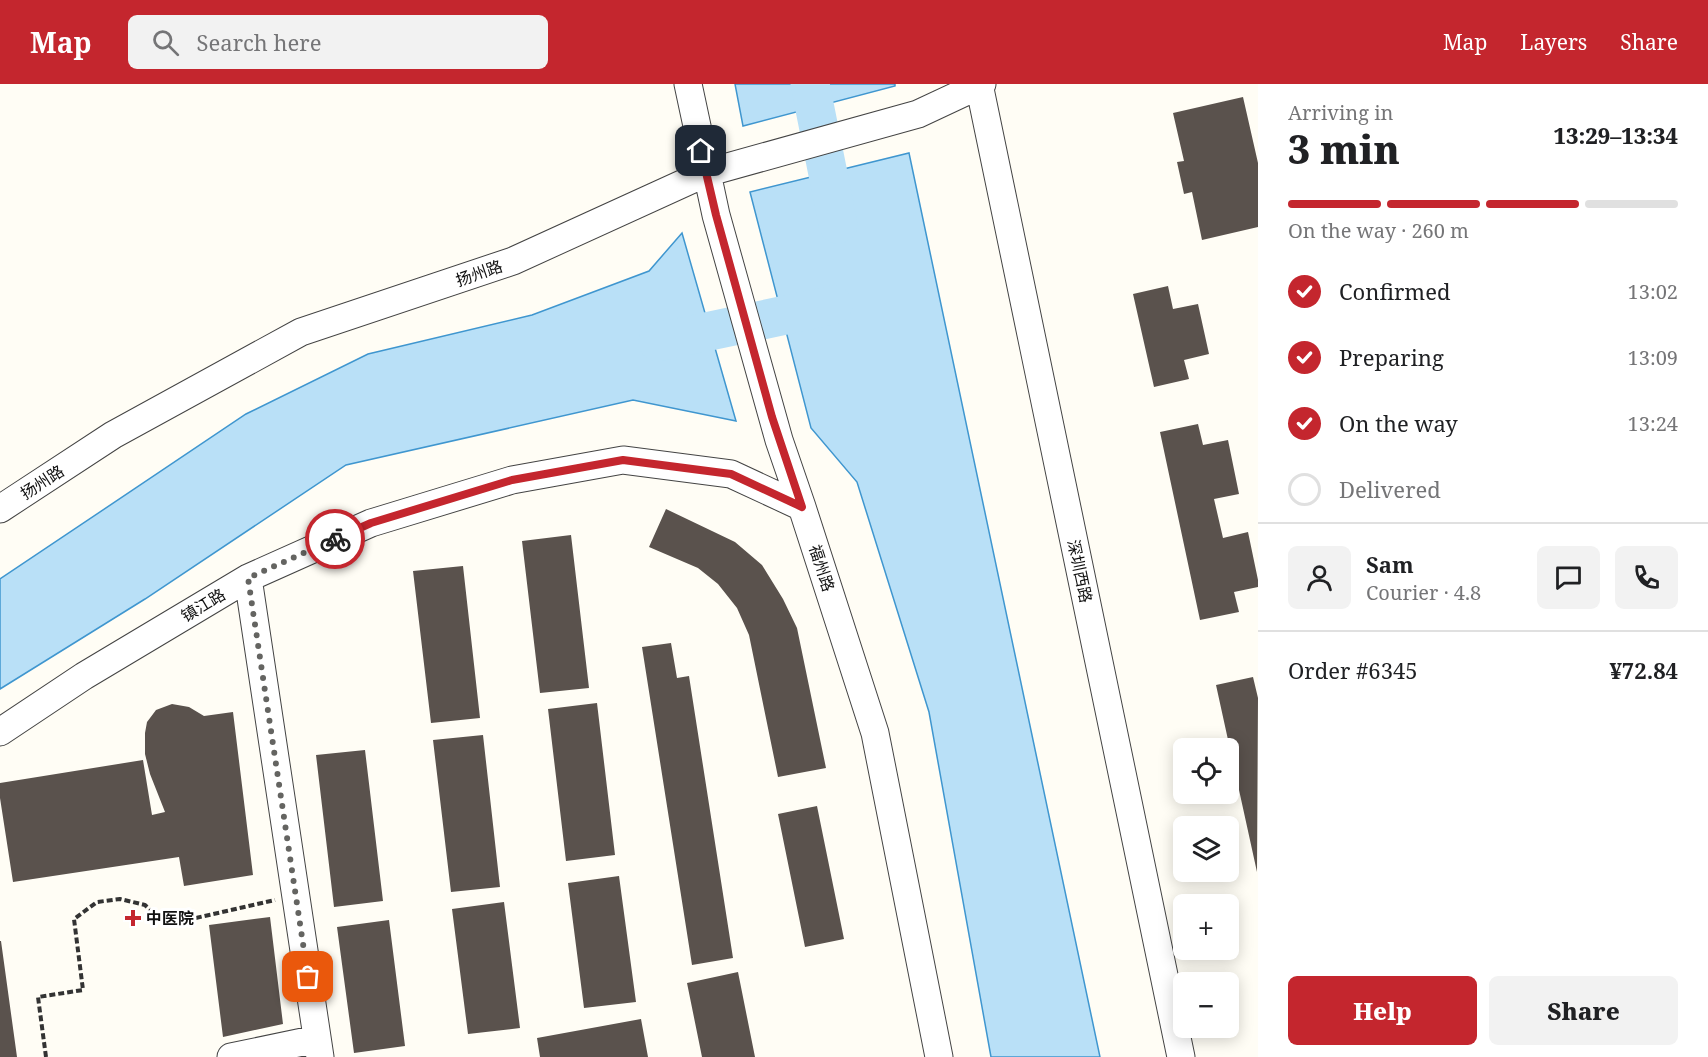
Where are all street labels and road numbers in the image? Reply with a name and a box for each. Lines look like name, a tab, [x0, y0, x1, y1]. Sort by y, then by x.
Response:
street label: 扬州路	[453, 255, 505, 291]
street label: 扬州路	[16, 460, 68, 504]
street label: 深圳西路	[1063, 537, 1097, 605]
street label: 福州路	[804, 542, 840, 594]
street label: 镇江路	[177, 583, 229, 627]

